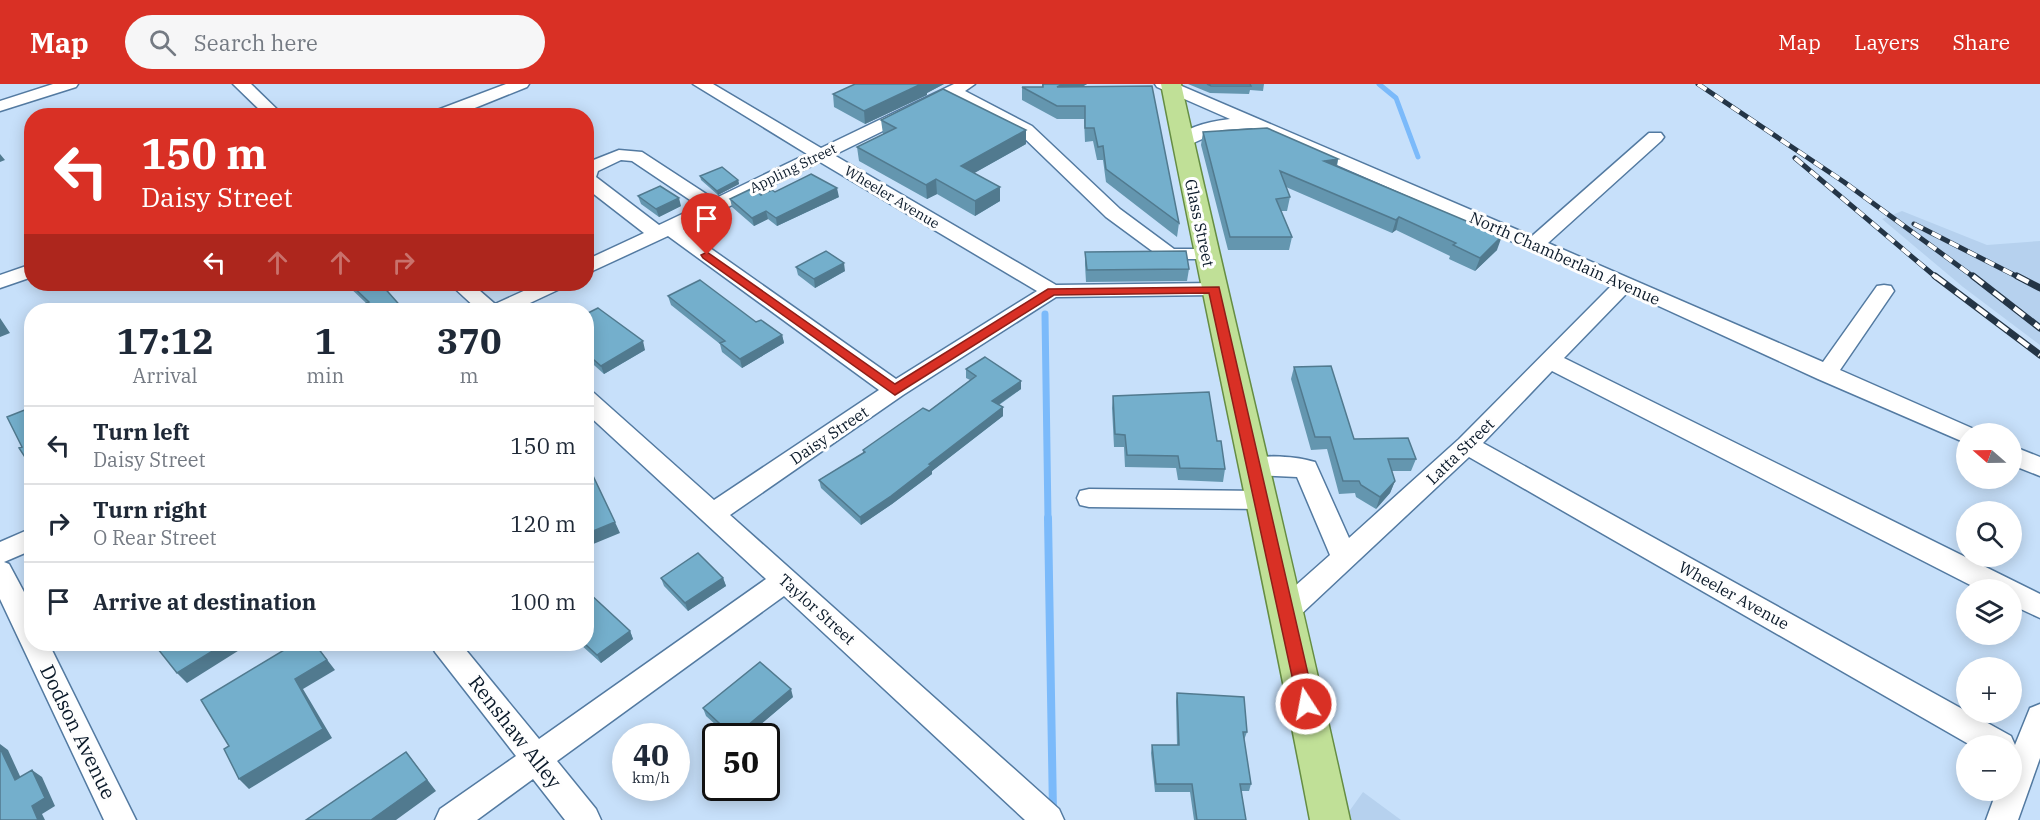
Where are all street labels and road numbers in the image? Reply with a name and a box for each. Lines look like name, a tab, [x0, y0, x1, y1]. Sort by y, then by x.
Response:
street label: Appling Street	[747, 139, 839, 197]
street label: Wheeler Avenue	[841, 162, 943, 232]
street label: Glass Street	[1181, 177, 1219, 269]
street label: North Chamberlain Avenue	[1467, 207, 1663, 309]
street label: Daisy Street	[786, 401, 872, 468]
street label: Latta Street	[1422, 413, 1498, 488]
street label: Wheeler Avenue	[1675, 556, 1793, 634]
street label: Taylor Street	[774, 569, 860, 649]
street label: Dodson Avenue	[34, 660, 123, 804]
street label: Renshaw Alley	[463, 670, 568, 794]

